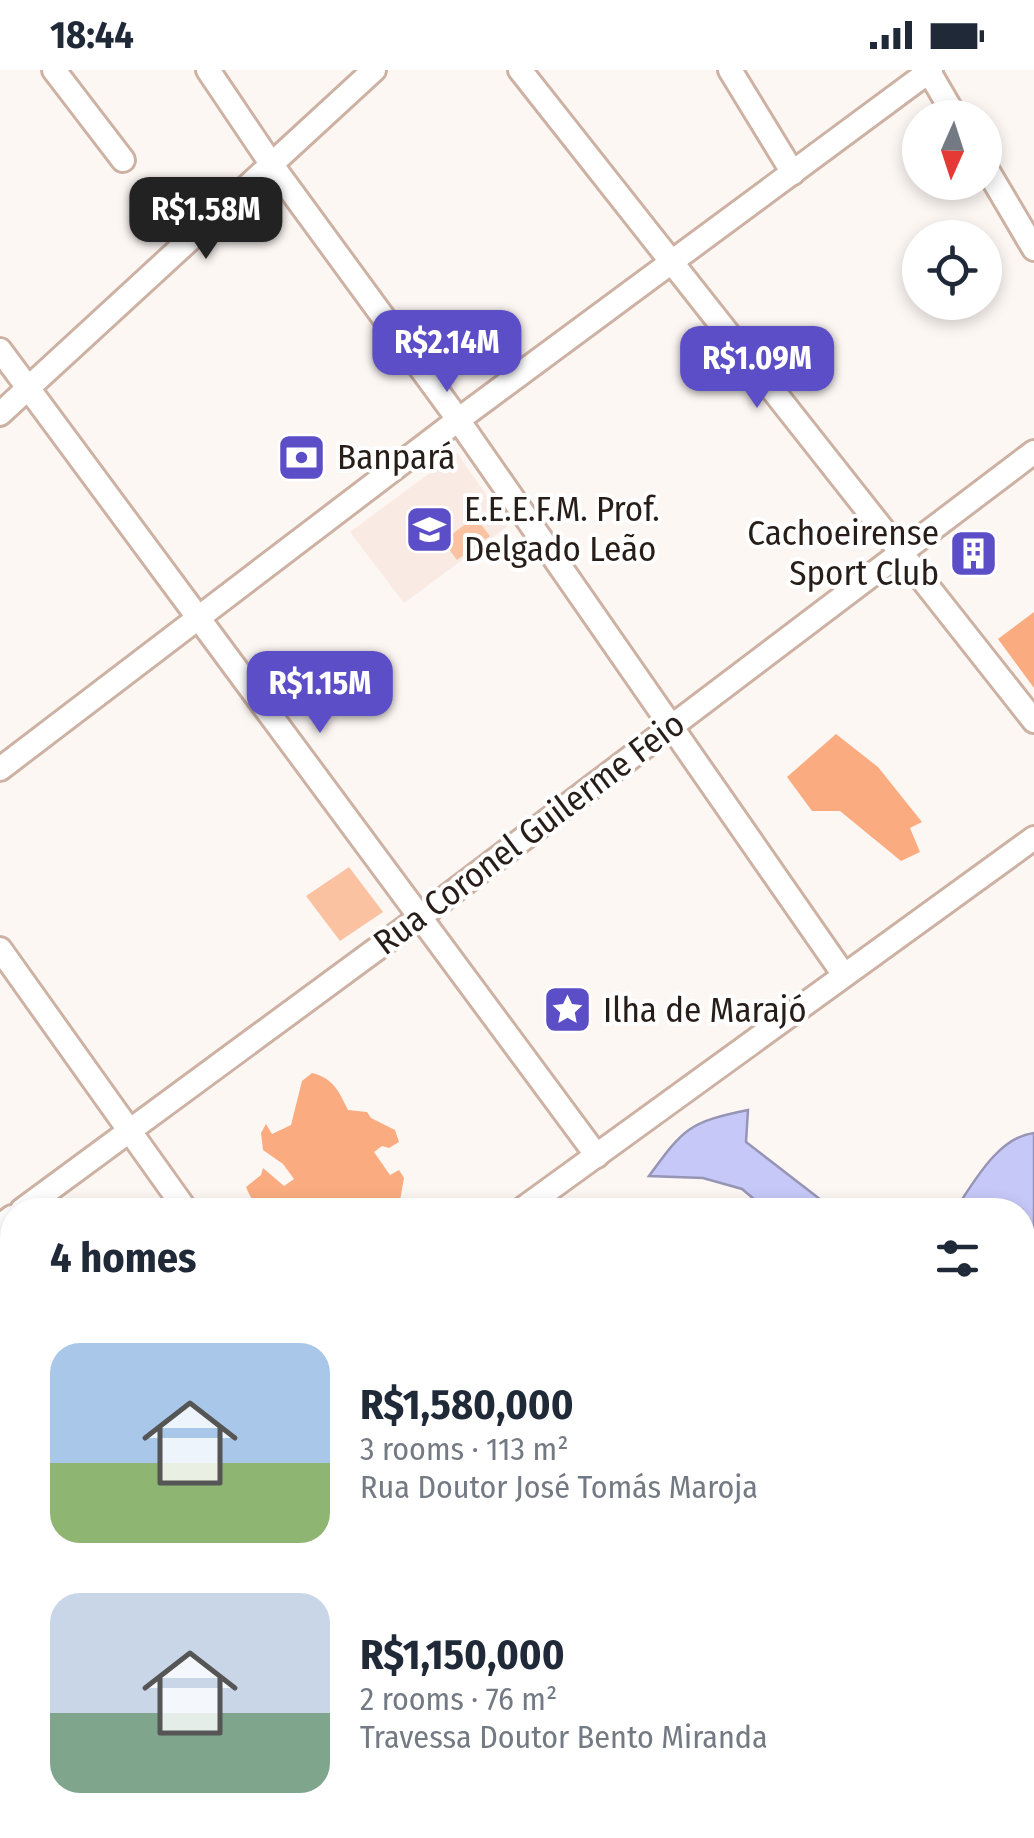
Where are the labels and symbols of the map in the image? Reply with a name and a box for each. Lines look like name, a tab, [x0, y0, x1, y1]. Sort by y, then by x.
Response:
north arrow	[902, 100, 1002, 200]
pin: R$1.58M	[114, 177, 298, 262]
pin: R$2.14M	[355, 310, 539, 395]
pin: R$1.09M	[665, 326, 849, 411]
bank icon: Banpará	[276, 431, 328, 483]
place label: Banpará	[337, 436, 455, 478]
place label: E.E.E.F.M. Prof. Delgado Leão	[464, 488, 660, 570]
school or university icon: E.E.E.F.M. Prof. Delgado Leão	[403, 503, 455, 555]
place label: Cachoeirense Sport Club	[747, 512, 939, 594]
building icon: Cachoeirense Sport Club	[948, 527, 1000, 579]
pin: R$1.15M	[228, 651, 412, 736]
street label: Rua Coronel Guilerme Feio	[365, 703, 693, 963]
place icon: Ilha de Marajó	[542, 984, 594, 1036]
place label: Ilha de Marajó	[603, 989, 807, 1031]

